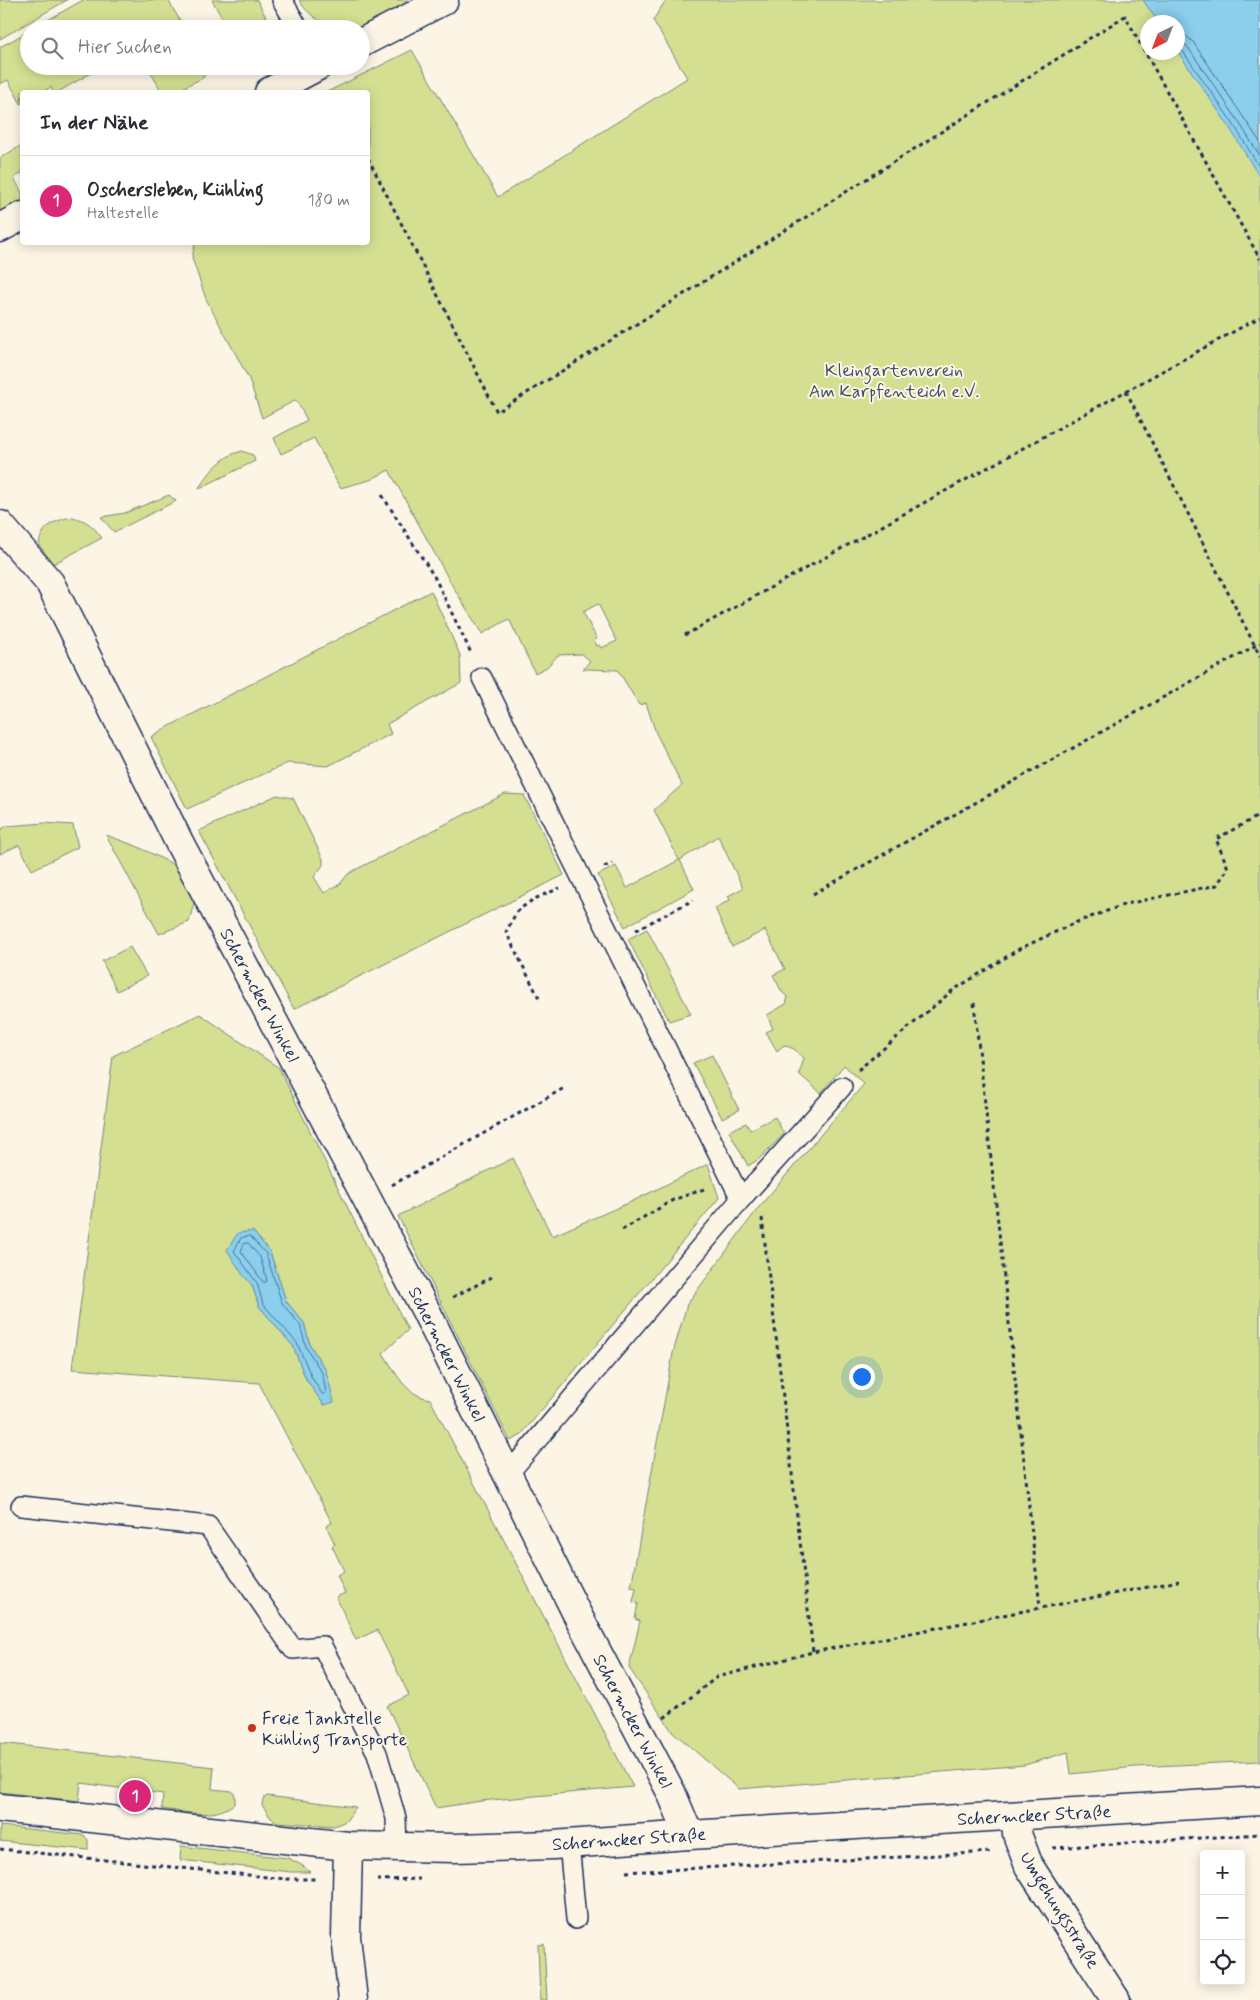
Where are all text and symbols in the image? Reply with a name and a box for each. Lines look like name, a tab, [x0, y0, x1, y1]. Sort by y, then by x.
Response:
north arrow	[1140, 15, 1185, 60]
search box	[20, 20, 370, 75]
icon: search	[38, 34, 66, 62]
text: Hier suchen	[78, 35, 172, 60]
text: In der Nähe	[40, 109, 148, 137]
text: Oschersleben, Kühling	[87, 178, 264, 203]
text: 1	[52, 190, 60, 211]
text: 180 m	[307, 190, 350, 211]
text: Haltestelle	[87, 203, 159, 224]
park label: Kleingartenverein Am Karpfenteich e.V.	[809, 359, 979, 404]
street label: Schermcker Winkel	[214, 924, 305, 1067]
street label: Schermcker Winkel	[402, 1283, 491, 1426]
your location	[849, 1364, 875, 1390]
street label: Schermcker Winkel	[587, 1650, 678, 1793]
place label: Freie Tankstelle Kühling Transporte	[262, 1707, 407, 1754]
marker: Freie Tankstelle Kühling Transporte	[246, 1722, 258, 1734]
pin: 1	[119, 1777, 151, 1815]
street label: Schermcker Straße	[956, 1800, 1112, 1832]
street label: Schermcker Straße	[551, 1823, 707, 1857]
street label: Umgehungsstraße	[1012, 1848, 1105, 1975]
map controls	[1200, 1850, 1245, 1985]
button: +	[1200, 1850, 1245, 1895]
button: −	[1200, 1895, 1245, 1940]
button: locate	[1200, 1940, 1245, 1985]

